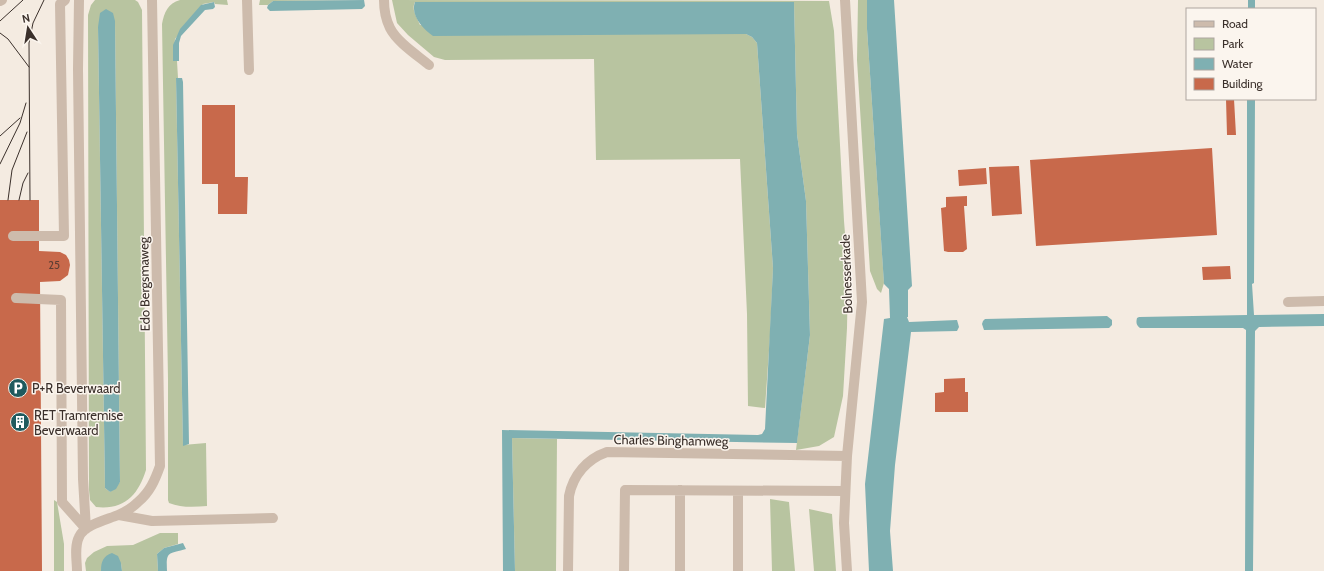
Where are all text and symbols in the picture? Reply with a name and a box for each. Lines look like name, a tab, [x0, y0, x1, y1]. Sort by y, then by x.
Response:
north arrow	[8, 8, 48, 48]
legend	[1186, 8, 1316, 100]
text: N	[21, 11, 31, 26]
text: Road	[1222, 16, 1248, 31]
text: Park	[1222, 36, 1244, 51]
text: Water	[1222, 56, 1253, 71]
text: Building	[1222, 76, 1264, 91]
street label: Bolnesserkade	[837, 234, 855, 314]
street label: Edo Bergsmaweg	[135, 236, 153, 331]
house number: 25	[48, 258, 60, 272]
parking icon: P+R Beverwaard	[7, 377, 29, 399]
place label: P+R Beverwaard	[32, 380, 120, 396]
place label: RET Tramremise Beverwaard	[34, 407, 123, 438]
building icon: RET Tramremise Beverwaard	[9, 411, 31, 433]
street label: Charles Binghamweg	[614, 431, 729, 449]

